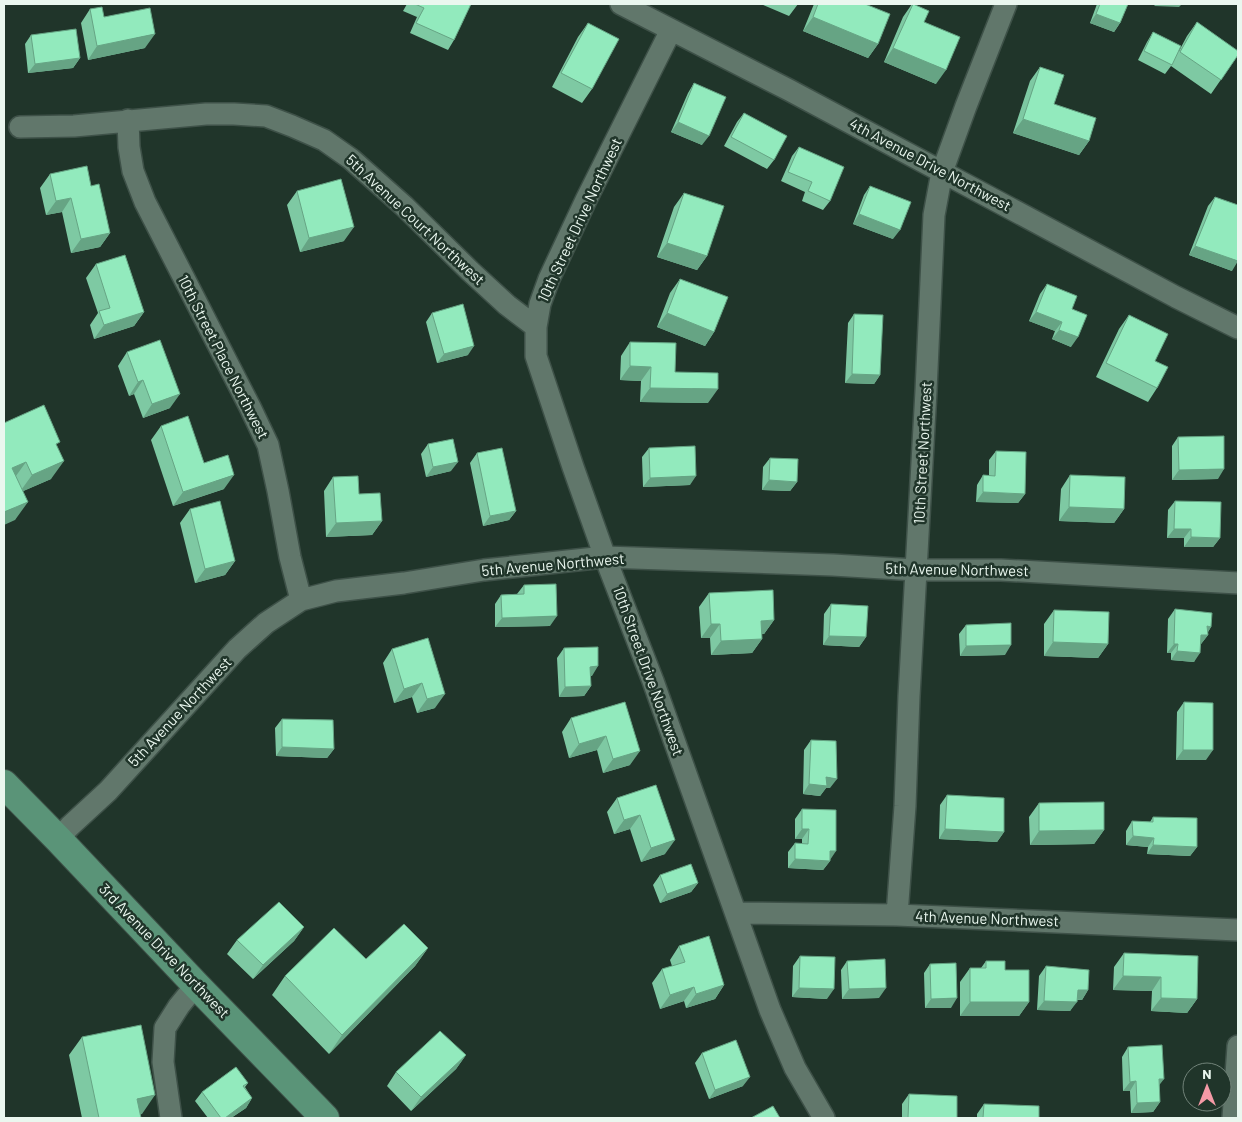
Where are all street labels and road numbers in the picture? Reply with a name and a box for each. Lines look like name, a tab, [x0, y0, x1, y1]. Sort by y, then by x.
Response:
street label: 4th Avenue Drive Northwest	[847, 114, 1014, 214]
street label: 10th Street Drive Northwest	[533, 135, 625, 305]
street label: 5th Avenue Court Northwest	[343, 150, 489, 288]
street label: 10th Street Place Northwest	[175, 272, 273, 441]
street label: 10th Street Northwest	[909, 381, 935, 525]
street label: 5th Avenue Northwest	[481, 549, 625, 579]
street label: 5th Avenue Northwest	[885, 559, 1029, 579]
street label: 10th Street Drive Northwest	[610, 583, 688, 758]
street label: 5th Avenue Northwest	[124, 653, 235, 770]
street label: 3rd Avenue Drive Northwest	[96, 879, 234, 1021]
street label: 4th Avenue Northwest	[915, 906, 1059, 930]

